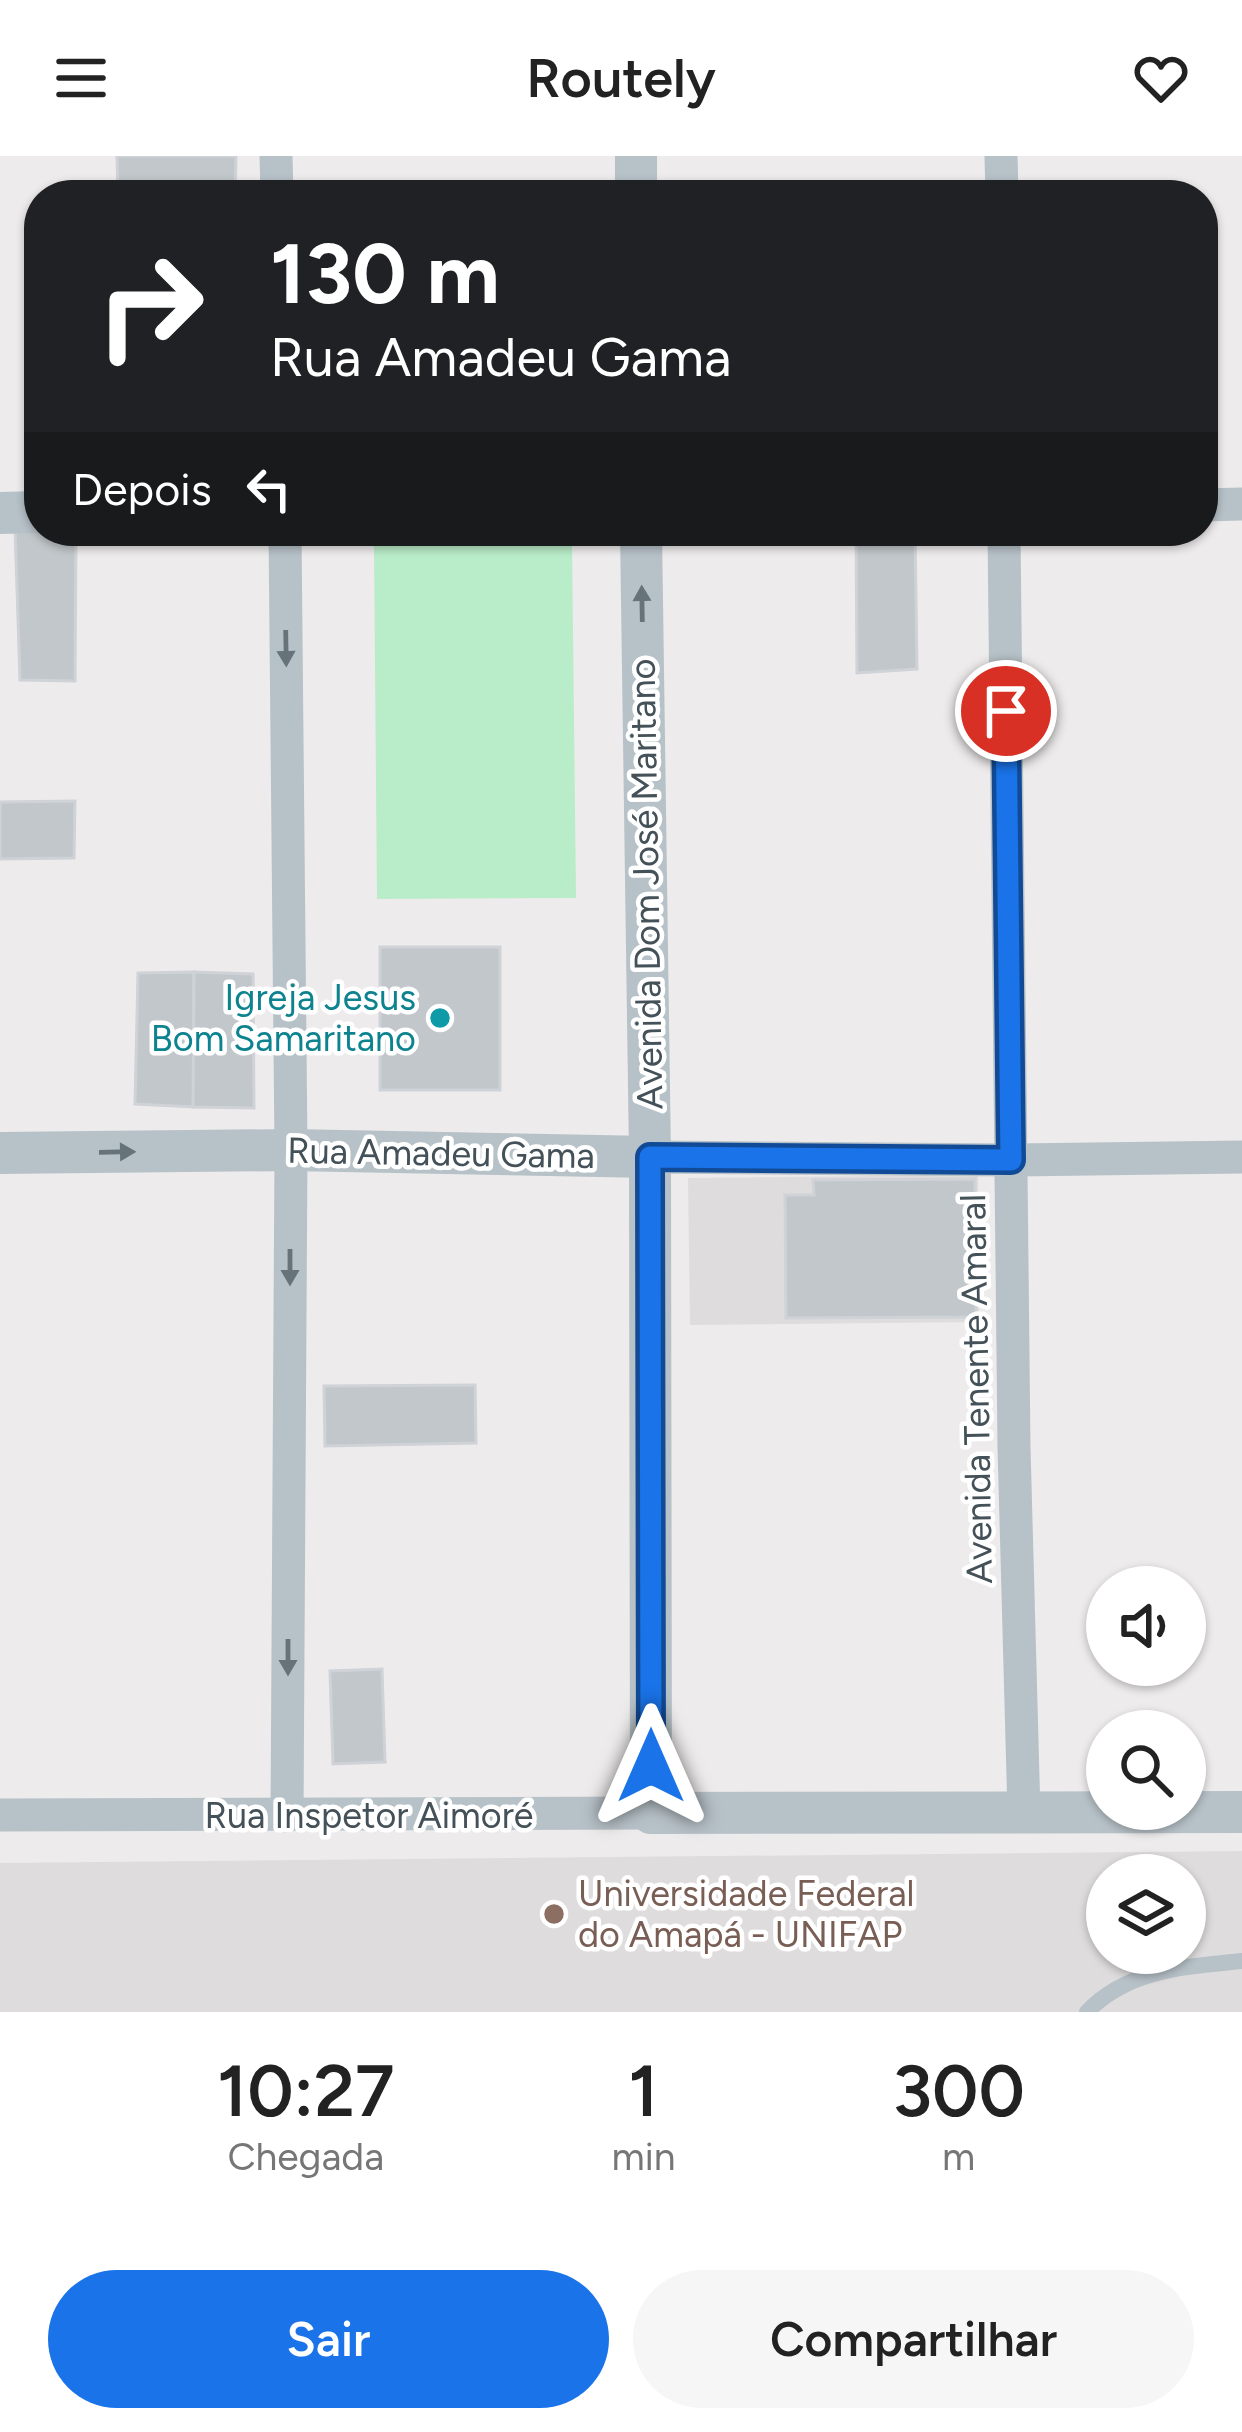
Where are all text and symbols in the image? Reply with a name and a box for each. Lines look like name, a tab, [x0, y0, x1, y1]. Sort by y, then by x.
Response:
icon: menu	[48, 45, 114, 111]
icon: heart	[1128, 45, 1194, 111]
text: Routely	[526, 46, 716, 111]
text: 130 m	[270, 223, 500, 324]
icon: right	[72, 228, 228, 384]
text: Rua Amadeu Gama	[270, 325, 732, 390]
icon: left	[236, 456, 302, 522]
text: Depois	[72, 462, 212, 516]
one-way arrow	[632, 584, 651, 622]
one-way arrow	[276, 630, 296, 668]
street label: Avenida Dom José Maritano	[621, 658, 671, 1110]
pin	[955, 660, 1057, 762]
icon: arrive	[973, 678, 1039, 744]
place label: Igreja Jesus Bom Samaritano	[151, 976, 416, 1060]
marker: Igreja Jesus Bom Samaritano	[427, 1005, 453, 1031]
street label: Rua Amadeu Gama	[287, 1129, 595, 1177]
one-way arrow	[99, 1142, 137, 1162]
street label: Avenida Tenente Amaral	[951, 1194, 1001, 1584]
one-way arrow	[280, 1249, 300, 1287]
map controls	[1086, 1566, 1206, 1974]
button: sound	[1086, 1566, 1206, 1686]
one-way arrow	[278, 1639, 298, 1677]
position arrow	[588, 1703, 714, 1829]
button: search	[1086, 1710, 1206, 1830]
street label: Rua Inspetor Aimoré	[205, 1794, 534, 1837]
button: layers	[1086, 1854, 1206, 1974]
place label: Universidade Federal do Amapá - UNIFAP	[578, 1872, 914, 1956]
marker: Universidade Federal do Amapá - UNIFAP	[541, 1901, 567, 1927]
text: 10:27	[217, 2048, 394, 2134]
text: 1	[628, 2048, 659, 2134]
text: 300	[892, 2048, 1025, 2134]
text: Chegada	[227, 2133, 384, 2180]
text: min	[611, 2133, 675, 2180]
text: m	[942, 2133, 975, 2180]
button: Sair	[48, 2270, 609, 2408]
button: Compartilhar	[633, 2270, 1194, 2408]

